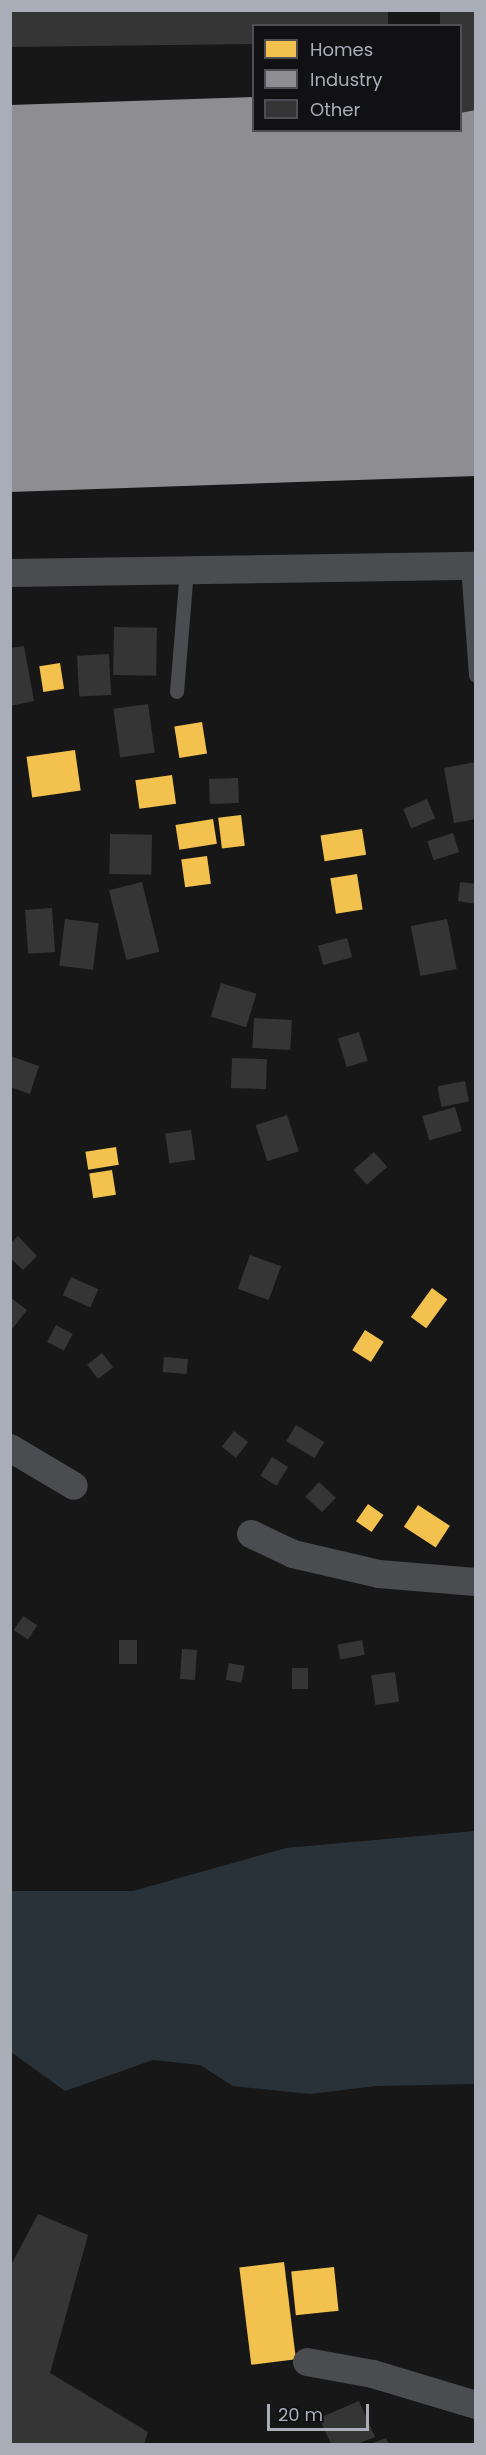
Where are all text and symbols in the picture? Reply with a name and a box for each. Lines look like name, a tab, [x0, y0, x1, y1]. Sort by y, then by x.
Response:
legend	[252, 24, 462, 132]
text: Homes	[310, 37, 373, 62]
text: Industry	[310, 67, 382, 92]
text: Other	[310, 97, 360, 122]
scale bar	[270, 2392, 372, 2430]
text: 20 m	[278, 2402, 323, 2427]

